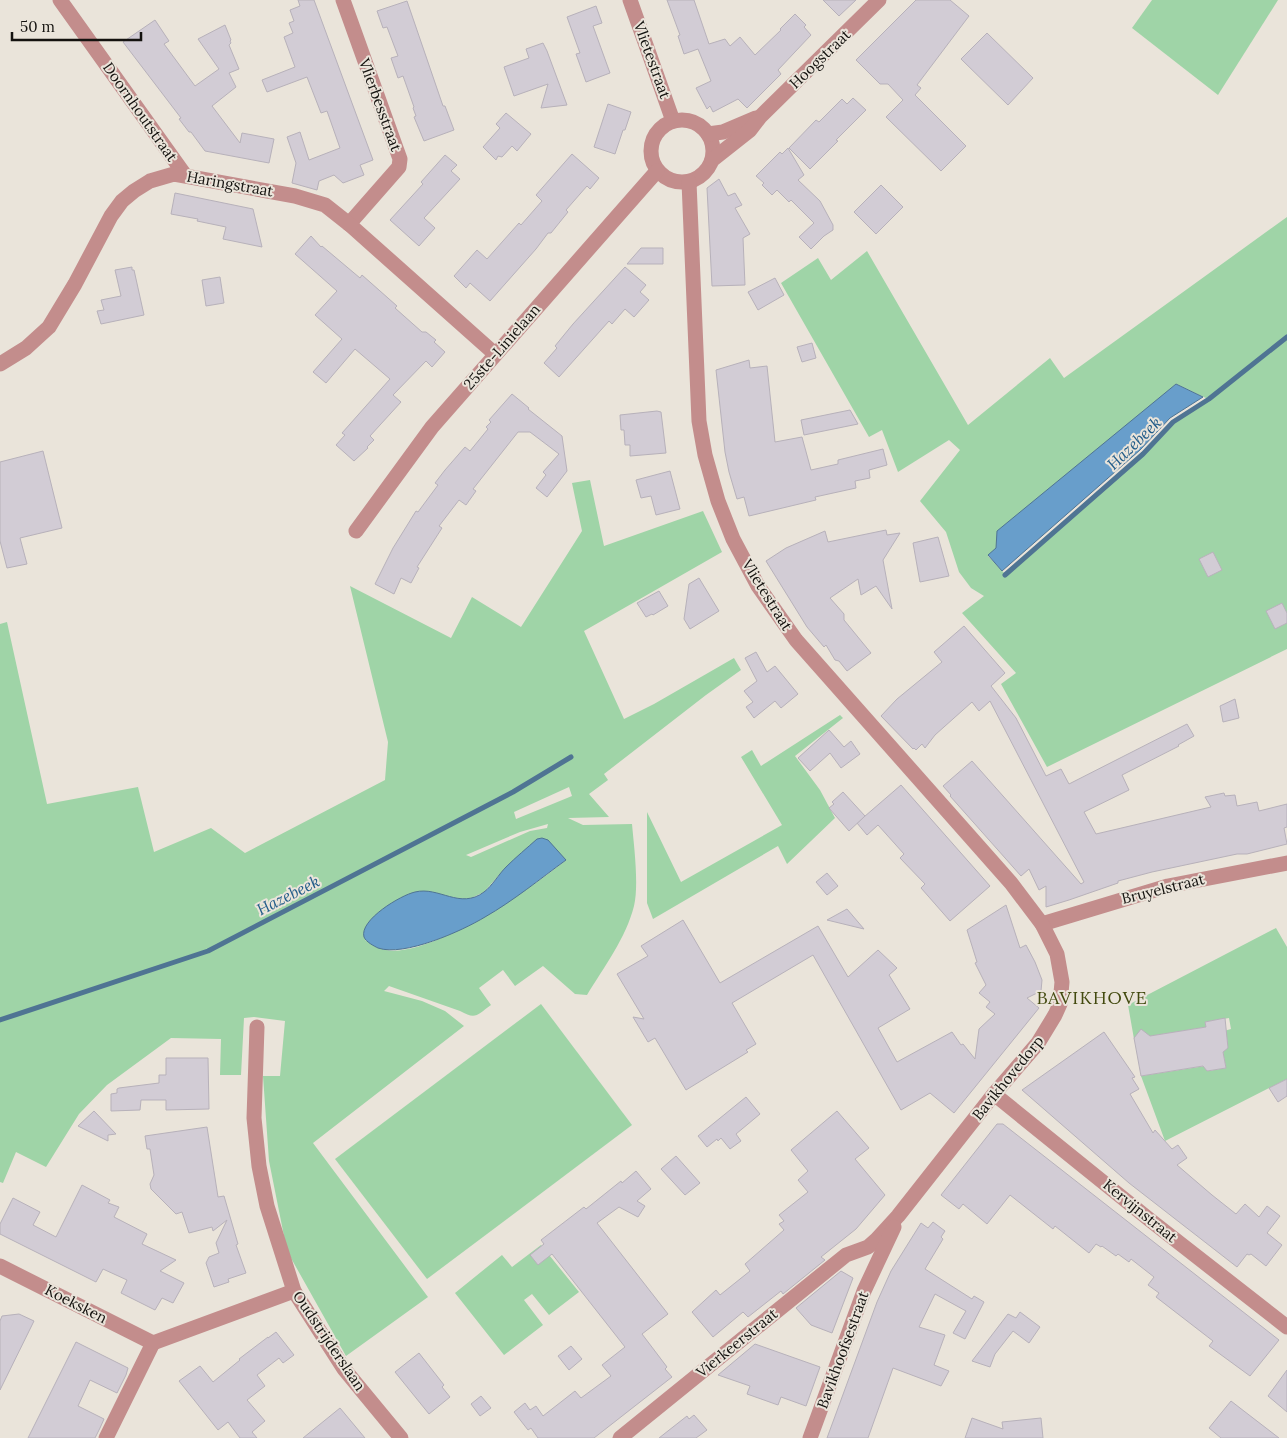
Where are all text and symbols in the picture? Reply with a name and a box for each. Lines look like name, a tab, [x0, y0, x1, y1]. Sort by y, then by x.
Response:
scale bar	[12, 10, 141, 42]
text: 50 m	[20, 17, 55, 36]
street label: Vlietestraat	[629, 18, 675, 101]
street label: Hoogstraat	[785, 25, 854, 92]
street label: Vlierbesstraat	[355, 55, 406, 154]
street label: Doornhoutstraat	[99, 58, 182, 165]
street label: Haringstraat	[185, 167, 275, 201]
street label: 25ste-Linielaan	[459, 300, 544, 393]
water label: Hazebeek	[1103, 412, 1165, 474]
street label: Vlietestraat	[737, 555, 797, 634]
street label: Bruyelstraat	[1119, 869, 1207, 908]
water label: Hazebeek	[253, 871, 323, 919]
district label: BAVIKHOVE	[1036, 986, 1148, 1009]
street label: Bavikhovedorp	[968, 1032, 1047, 1124]
street label: Kervijnstraat	[1099, 1175, 1181, 1246]
street label: Koeksken	[42, 1280, 110, 1327]
street label: Oudstrijderslaan	[289, 1287, 370, 1394]
street label: Bavikhoofsestraat	[812, 1288, 873, 1411]
street label: Vierkeerstraat	[691, 1304, 781, 1382]

